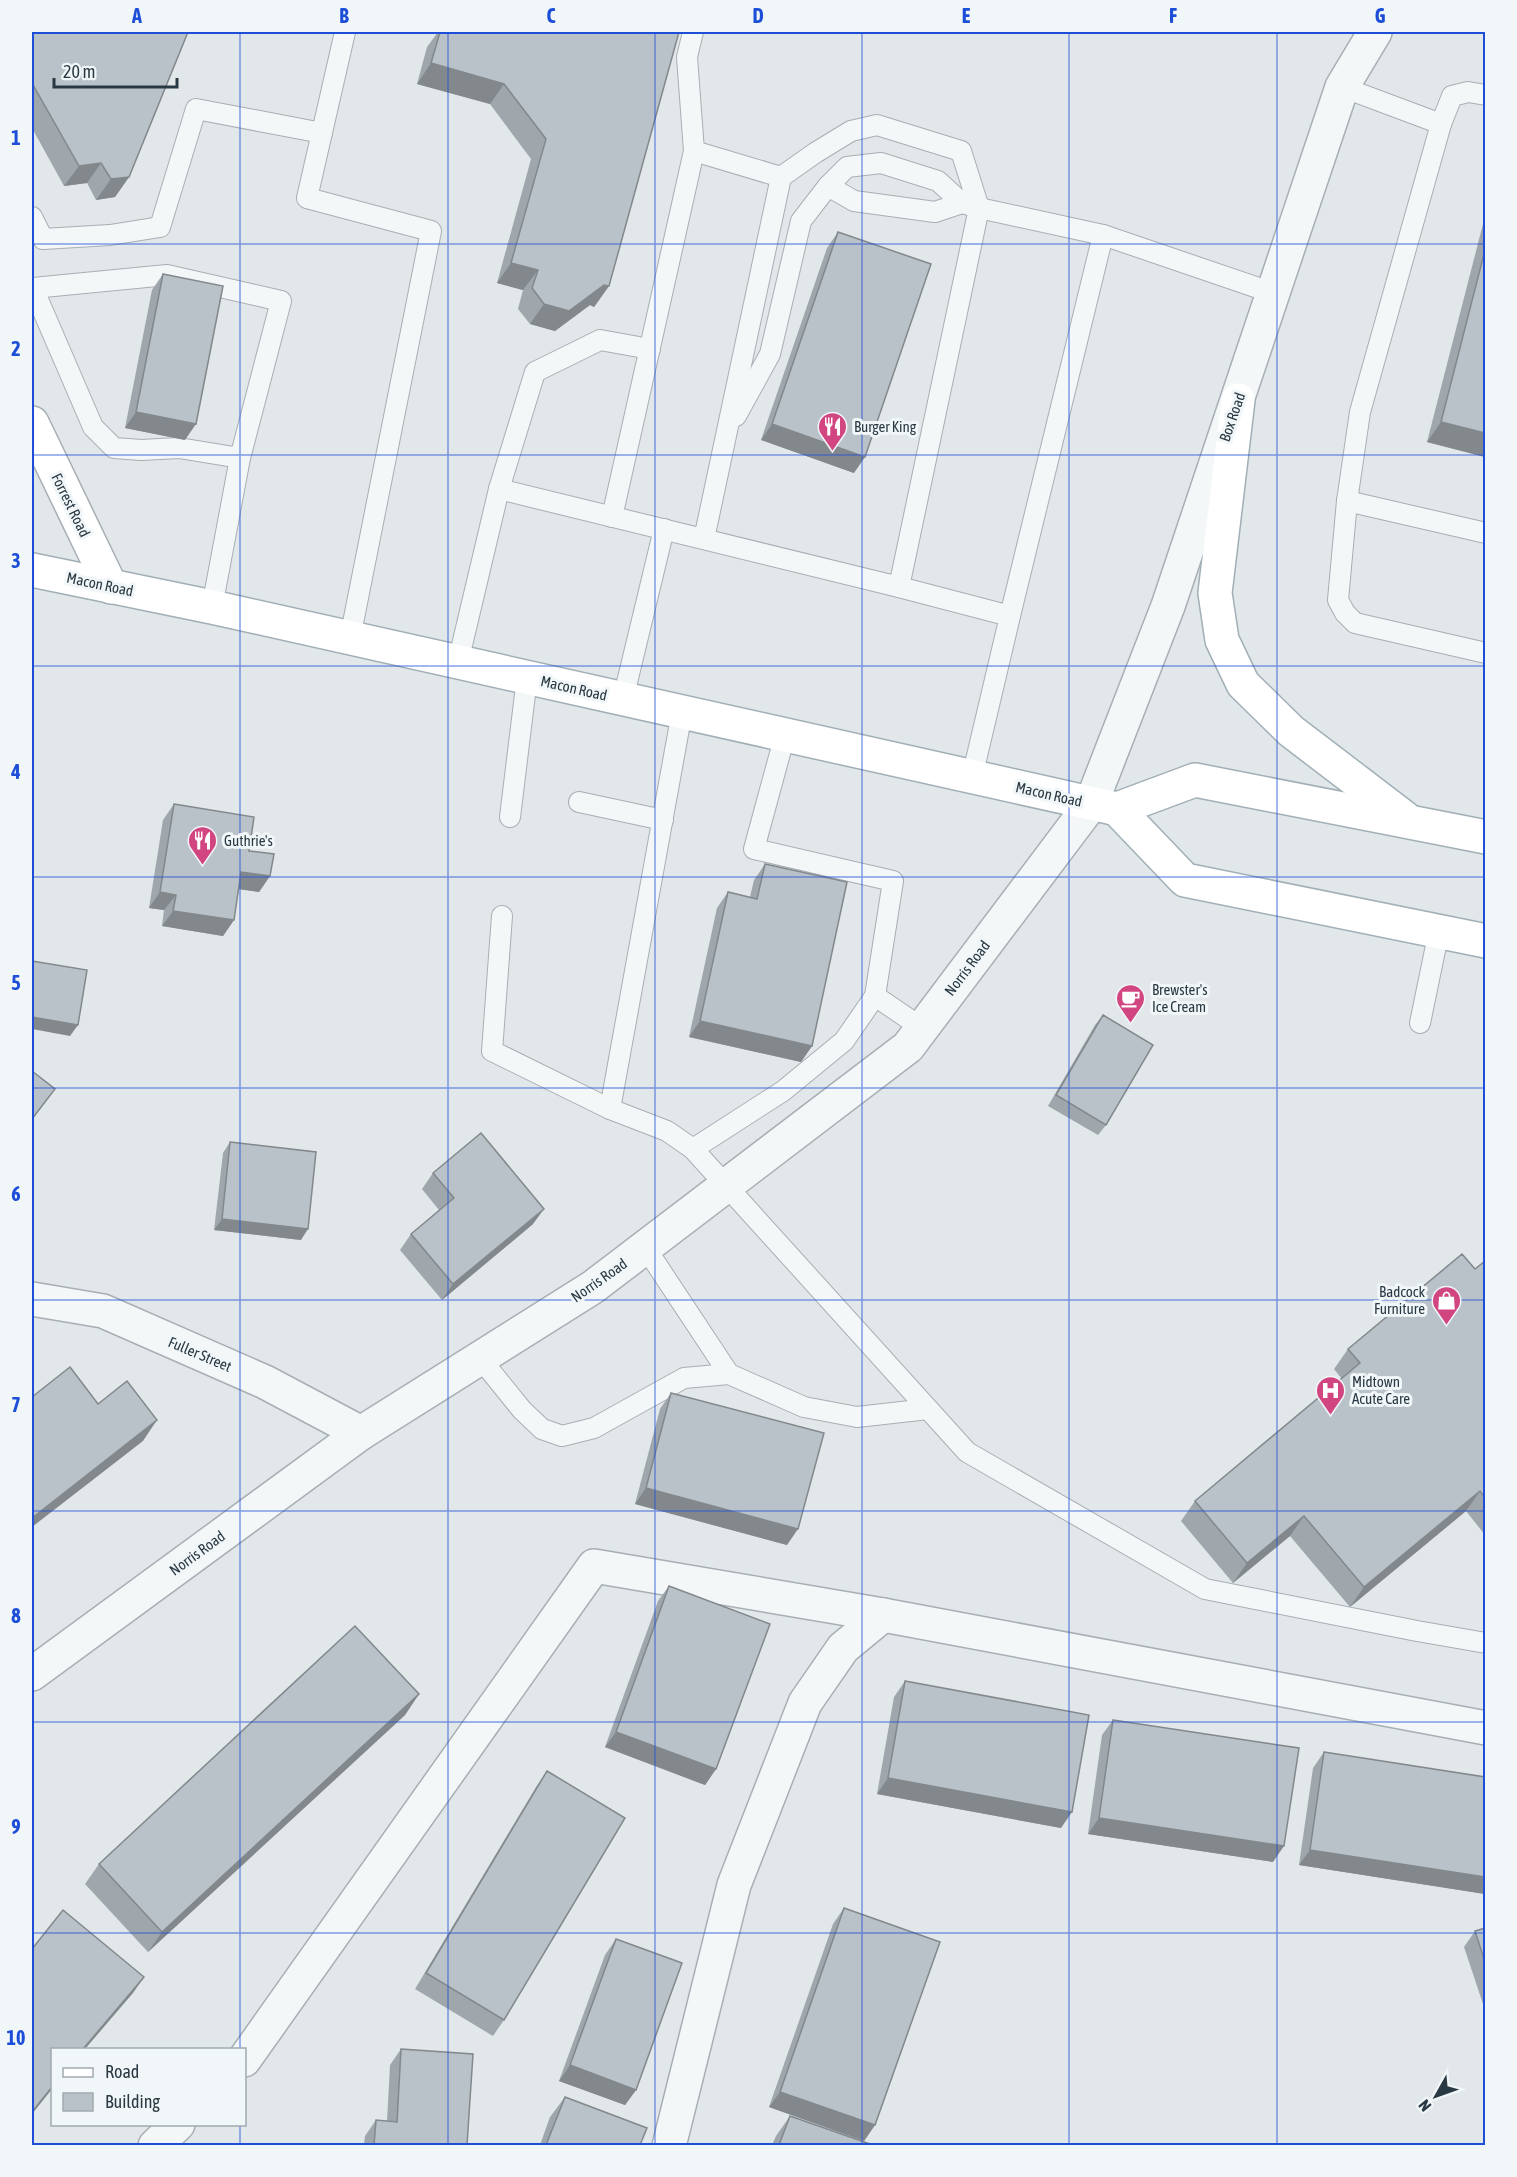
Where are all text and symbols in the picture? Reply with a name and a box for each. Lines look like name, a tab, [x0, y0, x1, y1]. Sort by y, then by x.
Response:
text: A	[131, 4, 142, 27]
text: B	[339, 4, 349, 27]
text: C	[547, 4, 556, 27]
text: D	[752, 4, 764, 27]
text: E	[962, 4, 971, 27]
text: F	[1169, 4, 1177, 27]
text: G	[1375, 4, 1386, 27]
scale bar	[54, 51, 177, 89]
text: 20 m	[63, 61, 95, 82]
text: 1	[11, 126, 21, 149]
text: 2	[11, 337, 21, 360]
street label: Box Road	[1216, 390, 1248, 444]
restaurant icon: Burger King	[817, 410, 849, 452]
place label: Burger King	[854, 418, 917, 435]
street label: Forrest Road	[48, 470, 94, 540]
text: 3	[11, 549, 21, 572]
street label: Macon Road	[65, 569, 135, 599]
street label: Macon Road	[539, 672, 609, 704]
text: 4	[10, 760, 21, 783]
street label: Macon Road	[1014, 778, 1084, 810]
restaurant icon: Guthrie's	[187, 824, 219, 866]
place label: Guthrie's	[224, 832, 273, 849]
street label: Norris Road	[941, 937, 993, 999]
text: 5	[11, 971, 21, 994]
place label: Brewster's Ice Cream	[1152, 981, 1208, 1015]
cafe icon: Brewster's Ice Cream	[1115, 982, 1147, 1024]
text: 6	[11, 1182, 21, 1205]
street label: Norris Road	[568, 1255, 630, 1305]
place label: Badcock Furniture	[1374, 1283, 1425, 1317]
shop icon: Badcock Furniture	[1430, 1284, 1462, 1326]
street label: Fuller Street	[166, 1333, 234, 1375]
place label: Midtown Acute Care	[1352, 1373, 1410, 1407]
hospital icon: Midtown Acute Care	[1315, 1374, 1347, 1416]
text: 7	[11, 1393, 21, 1416]
street label: Norris Road	[166, 1527, 228, 1579]
text: 8	[11, 1604, 21, 1627]
text: 9	[11, 1815, 21, 1838]
text: 10	[7, 2026, 25, 2049]
legend	[51, 2048, 246, 2126]
text: Road	[105, 2061, 139, 2082]
north arrow	[1406, 2066, 1466, 2126]
text: Building	[105, 2091, 160, 2112]
text: N	[1415, 2096, 1434, 2115]

